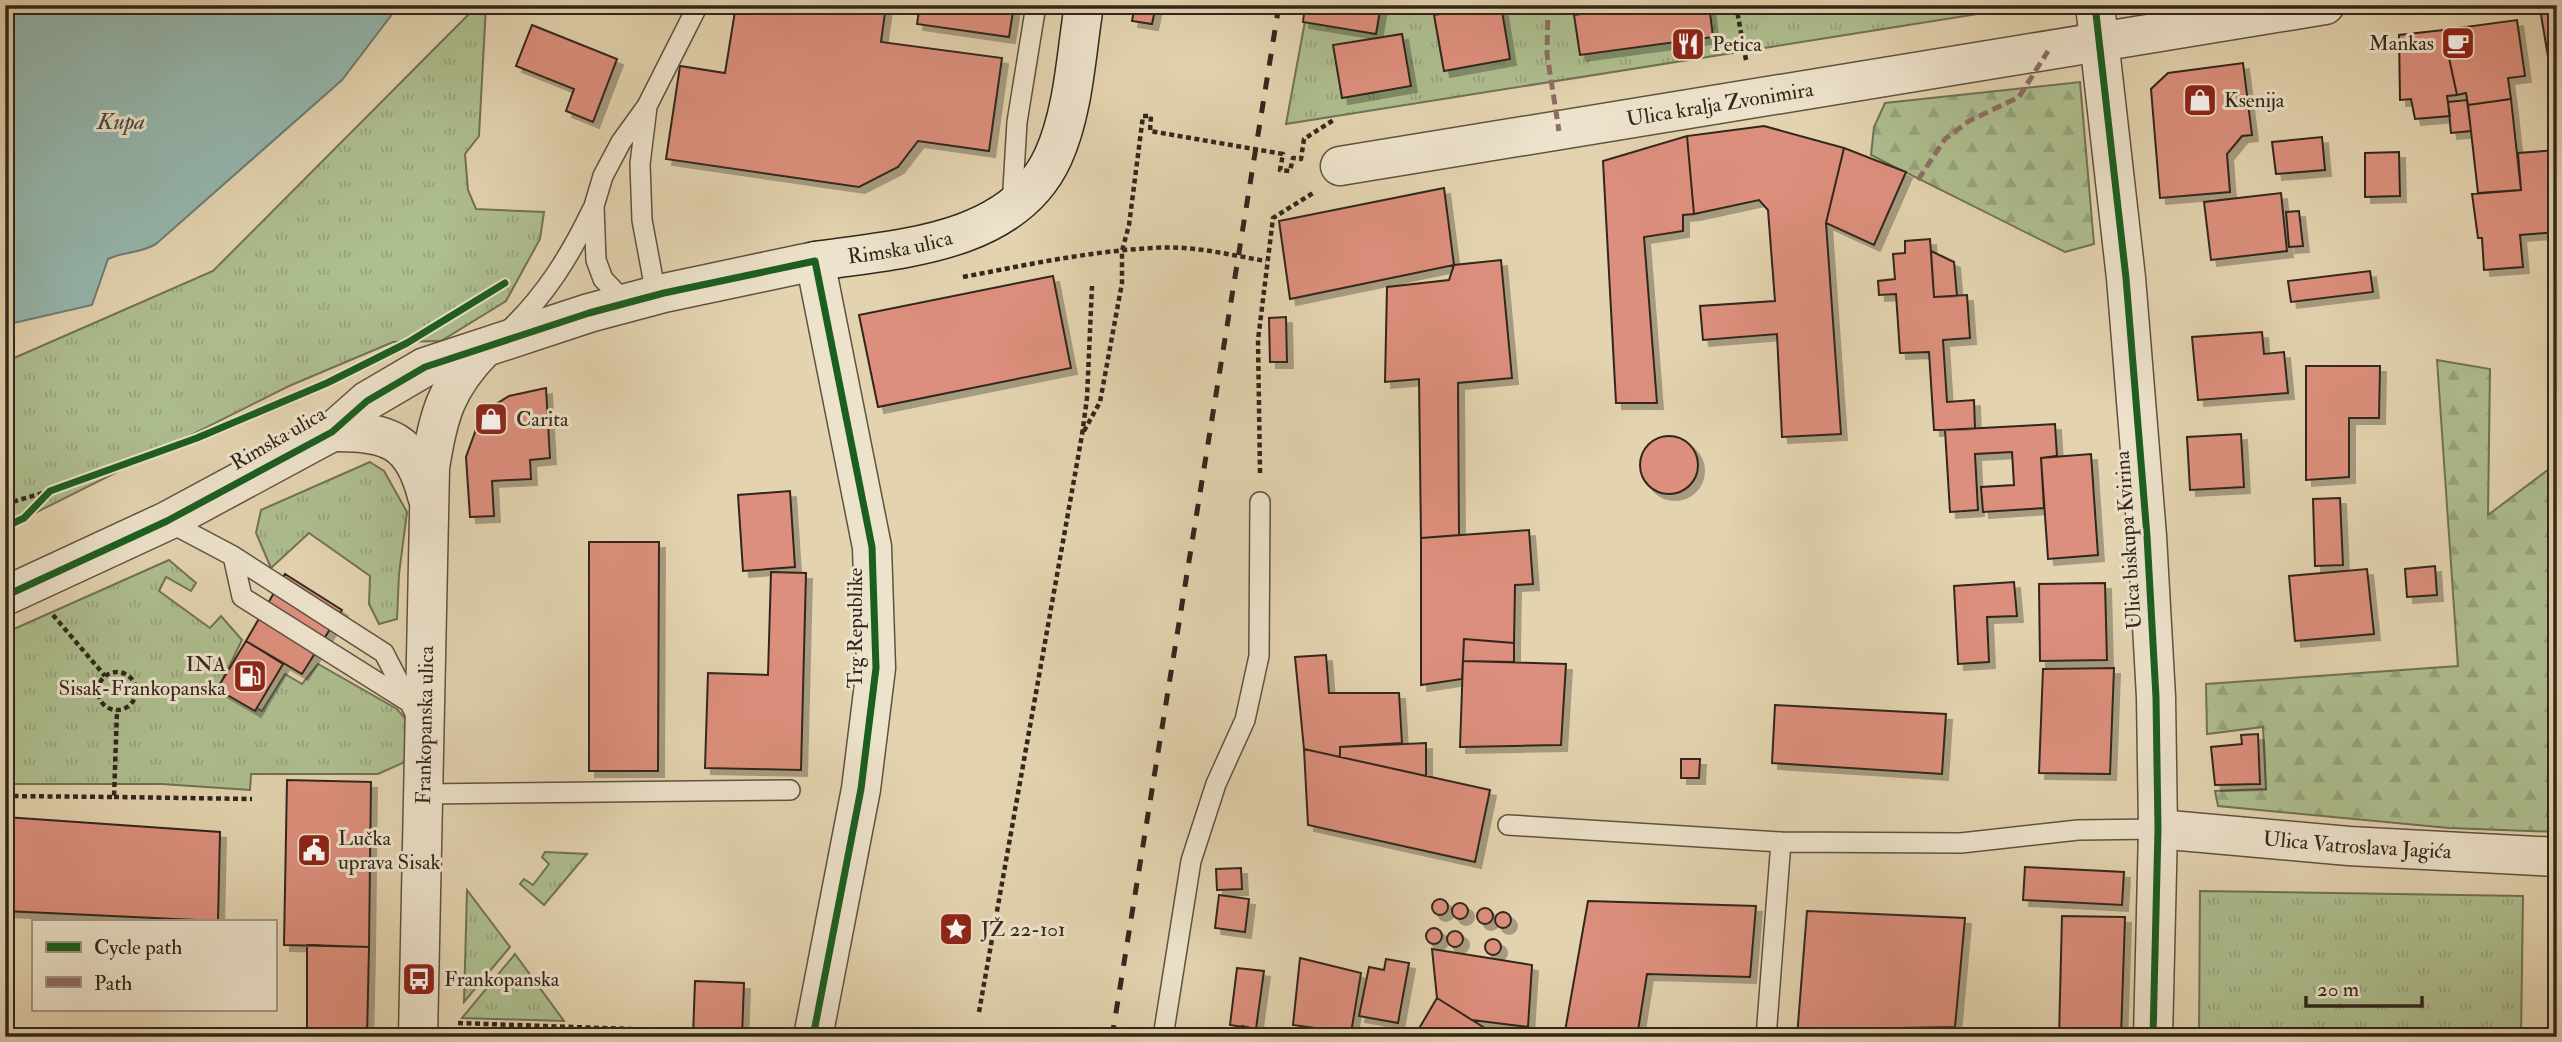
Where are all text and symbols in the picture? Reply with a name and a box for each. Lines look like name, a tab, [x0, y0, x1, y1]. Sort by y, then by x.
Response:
cafe icon: Mankas	[2439, 24, 2477, 62]
restaurant icon: Petica	[1669, 25, 1707, 63]
place label: Mankas	[2369, 30, 2434, 57]
place label: Petica	[1712, 31, 1762, 58]
street label: Ulica kralja Zvonimira	[1625, 76, 1816, 133]
shop icon: Ksenija	[2181, 81, 2219, 119]
place label: Ksenija	[2224, 87, 2285, 114]
water label: Kupa	[96, 107, 145, 136]
street label: Rimska ulica	[846, 224, 956, 271]
street label: Rimska ulica	[226, 400, 331, 477]
shop icon: Carita	[472, 400, 510, 438]
place label: Carita	[516, 406, 569, 433]
street label: Ulica biskupa Kvirina	[2109, 449, 2148, 630]
street label: Trg Republike	[842, 568, 869, 688]
street label: Frankopanska ulica	[410, 645, 440, 805]
place label: INA Sisak-Frankopanska	[59, 651, 226, 702]
fuel station icon: INA Sisak-Frankopanska	[231, 657, 269, 695]
place label: Lučka uprava Sisak	[338, 825, 441, 876]
street label: Ulica Vatroslava Jagića	[2262, 825, 2453, 865]
public building icon: Lučka uprava Sisak	[295, 831, 333, 869]
place icon: JŽ 22-101	[937, 910, 975, 948]
place label: JŽ 22-101	[980, 916, 1065, 943]
legend	[32, 920, 276, 1010]
text: Cycle path	[94, 934, 182, 961]
bus stop icon: Frankopanska	[400, 960, 438, 998]
scale bar	[2306, 965, 2422, 1009]
place label: Frankopanska	[444, 966, 560, 993]
text: Path	[94, 970, 132, 997]
text: 20 m	[2317, 976, 2359, 1003]

